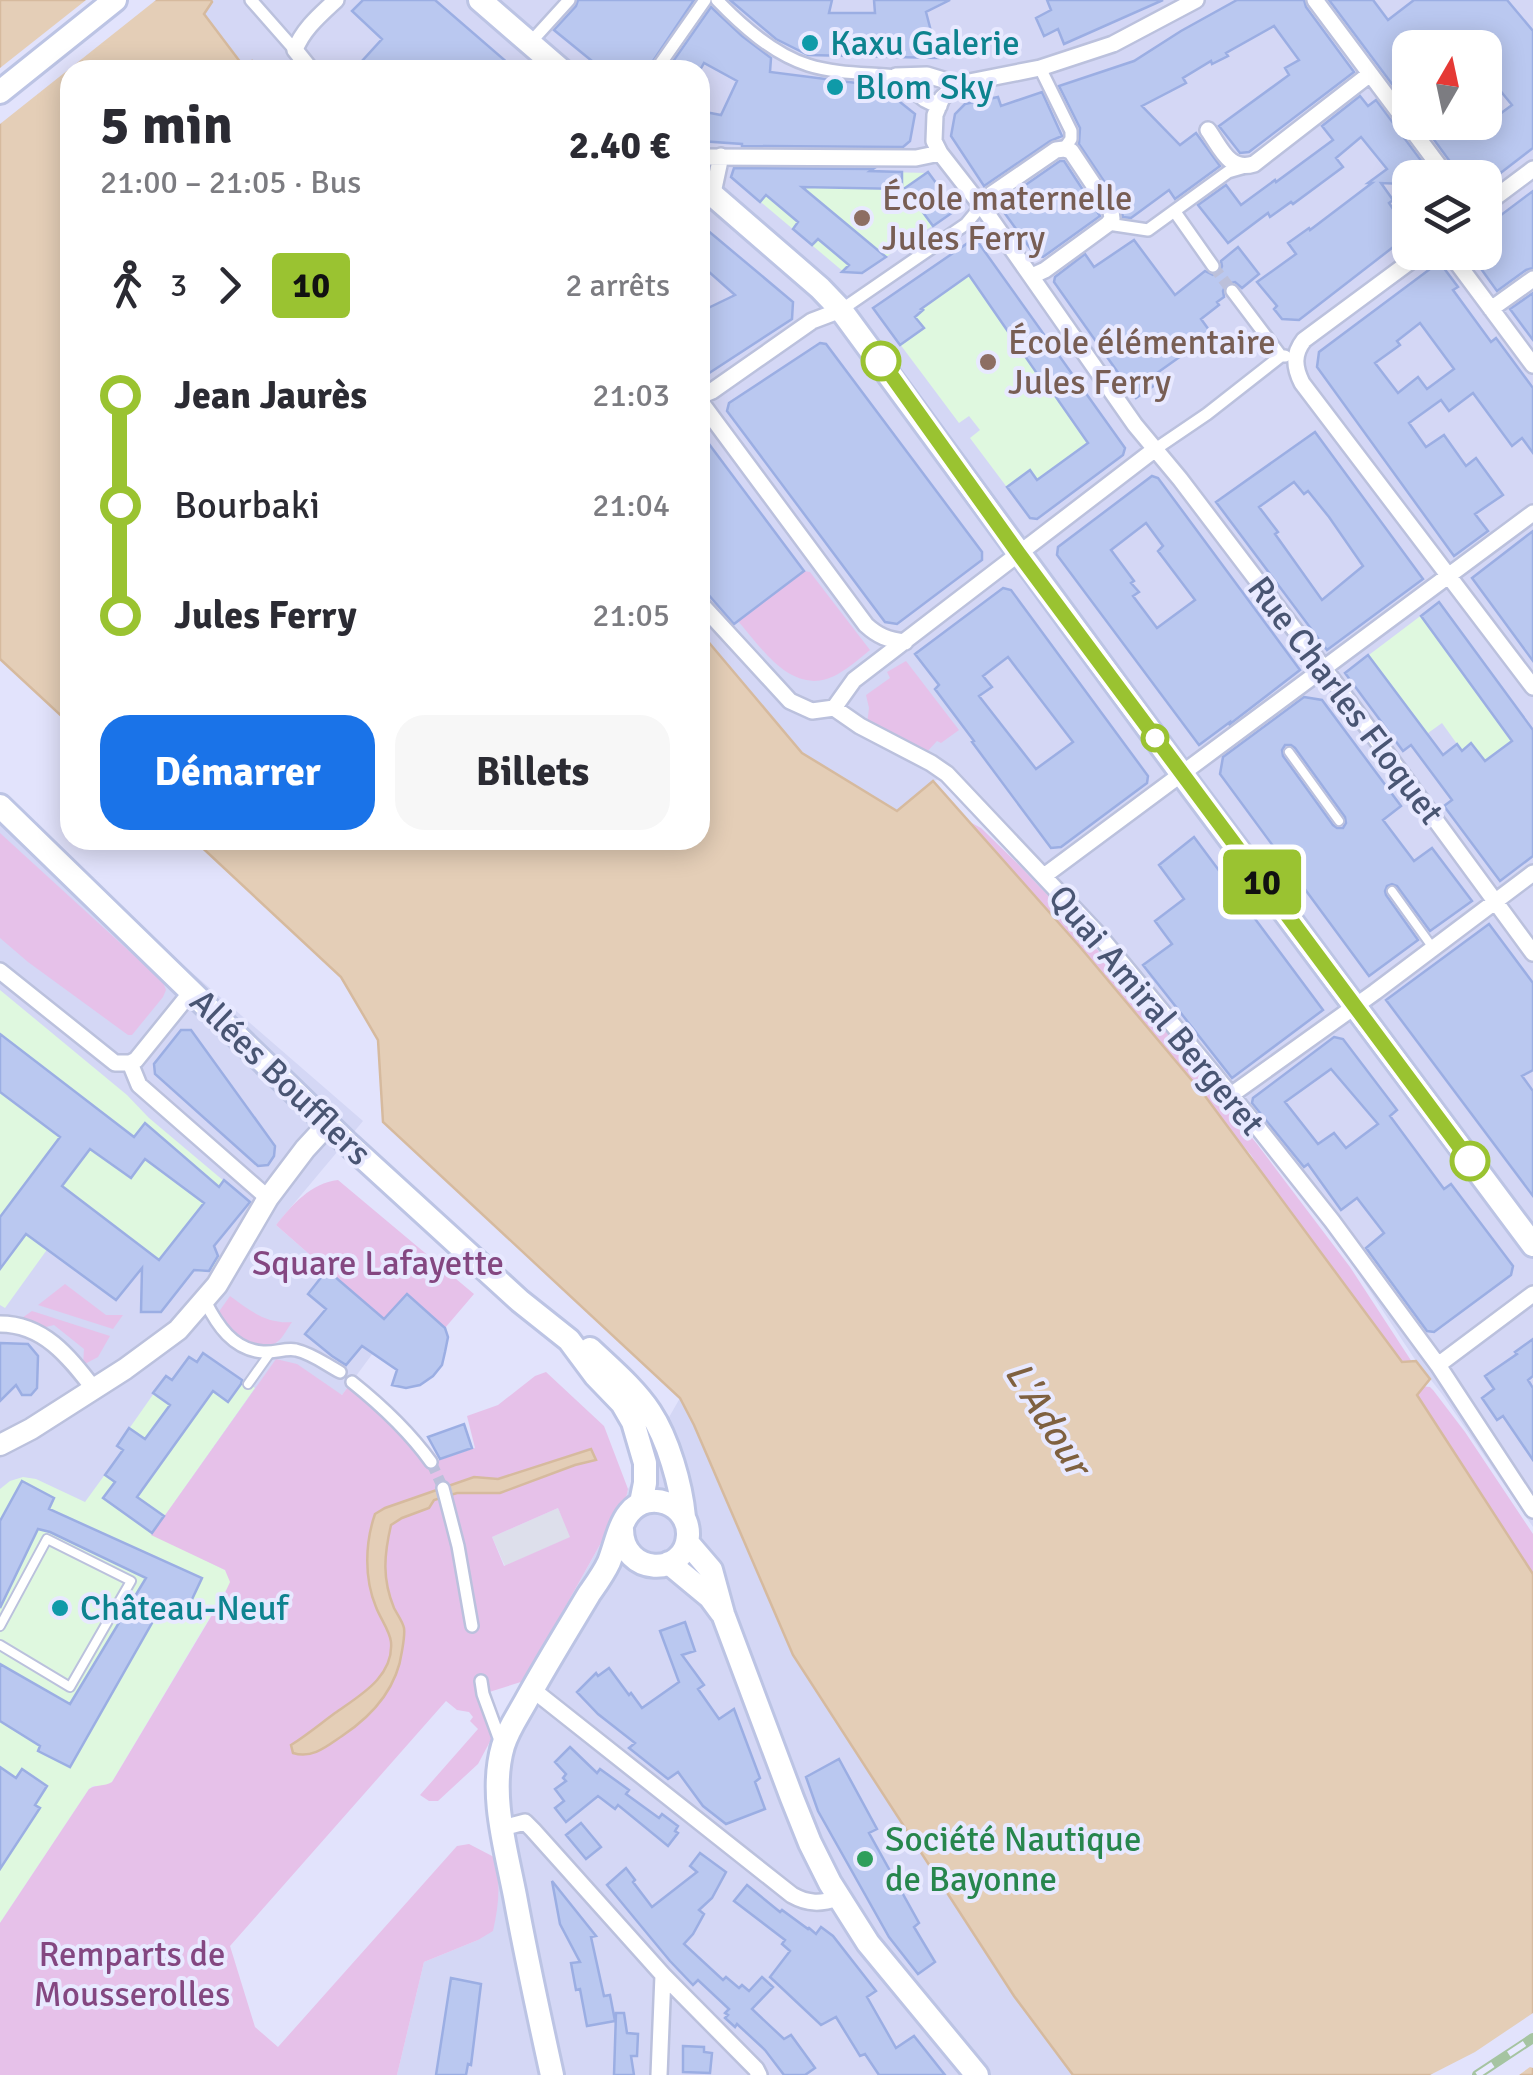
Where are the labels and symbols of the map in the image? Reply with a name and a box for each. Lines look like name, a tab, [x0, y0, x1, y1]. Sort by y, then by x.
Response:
place label: Kaxu Galerie	[830, 22, 1020, 65]
north arrow	[1392, 30, 1502, 140]
marker: Kaxu Galerie	[799, 32, 821, 54]
place label: Blom Sky	[855, 66, 993, 109]
marker: Blom Sky	[824, 76, 846, 98]
place label: École maternelle Jules Ferry	[882, 177, 1133, 260]
marker: École maternelle Jules Ferry	[851, 207, 873, 229]
place label: École élémentaire Jules Ferry	[1008, 321, 1276, 404]
unlabelled marker	[862, 342, 900, 380]
marker: École élémentaire Jules Ferry	[977, 351, 999, 373]
street label: Rue Charles Floquet	[1238, 568, 1453, 833]
unlabelled marker	[1142, 725, 1168, 751]
line badge: 10	[1217, 850, 1307, 914]
street label: Quai Amiral Bergeret	[1039, 876, 1274, 1144]
street label: Allées Boufflers	[181, 980, 380, 1174]
unlabelled marker	[1451, 1142, 1489, 1180]
park label: Square Lafayette	[252, 1242, 504, 1285]
water label: L'Adour	[995, 1353, 1103, 1488]
place label: Château-Neuf	[80, 1587, 291, 1630]
marker: Château-Neuf	[49, 1597, 71, 1619]
place label: Société Nautique de Bayonne	[885, 1818, 1141, 1901]
marker: Société Nautique de Bayonne	[854, 1848, 876, 1870]
park label: Remparts de Mousserolles	[34, 1933, 230, 2016]

